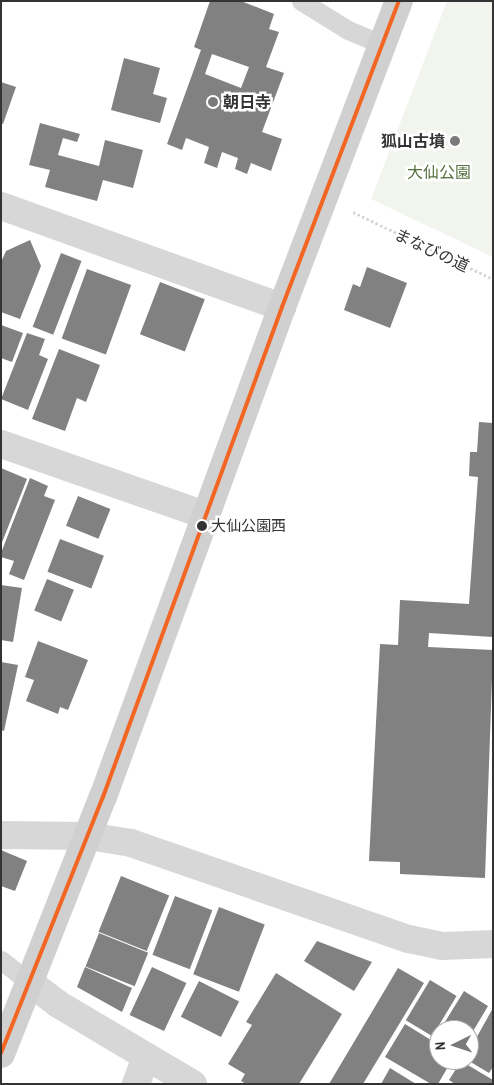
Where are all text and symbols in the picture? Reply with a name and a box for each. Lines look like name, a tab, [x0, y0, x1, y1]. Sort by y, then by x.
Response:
place label: 朝日寺	[223, 92, 271, 112]
marker: 朝日寺	[207, 96, 219, 108]
place label: 狐山古墳	[381, 131, 445, 151]
marker: 狐山古墳	[449, 135, 461, 147]
park label: 大仙公園	[407, 162, 471, 182]
street label: まなびの道	[392, 224, 472, 276]
place label: 大仙公園西	[211, 517, 286, 535]
marker: 大仙公園西	[197, 521, 207, 531]
north arrow	[429, 1020, 479, 1070]
text: N	[431, 1041, 449, 1051]

